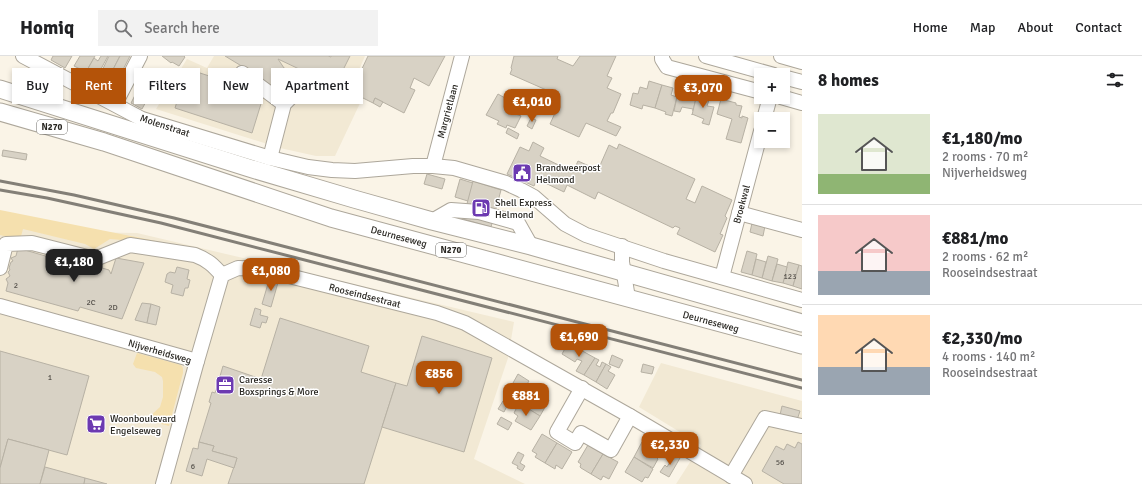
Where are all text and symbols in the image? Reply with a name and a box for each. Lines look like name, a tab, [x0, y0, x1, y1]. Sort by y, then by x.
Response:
search box	[98, 10, 378, 46]
text: Homiq	[20, 16, 74, 40]
icon: search	[112, 17, 134, 39]
text: Search here	[144, 19, 220, 37]
text: Home	[913, 19, 948, 36]
text: Map	[970, 19, 995, 36]
text: About	[1017, 19, 1053, 36]
text: Contact	[1075, 19, 1122, 36]
chip: Buy	[12, 68, 63, 104]
chip: Rent	[71, 68, 126, 104]
chip: Filters	[134, 68, 200, 104]
chip: New	[208, 68, 263, 104]
chip: Apartment	[271, 68, 363, 104]
map controls	[754, 68, 790, 148]
button: +	[754, 68, 790, 104]
icon: filters	[1104, 69, 1126, 91]
text: 8 homes	[818, 70, 879, 91]
pin: €3,070	[670, 75, 736, 109]
text: €3,070	[684, 80, 722, 96]
street label: Margrietlaan	[435, 83, 461, 140]
pin: €1,010	[499, 89, 565, 123]
text: €1,010	[513, 94, 551, 110]
street label: Molenstraat	[138, 112, 192, 140]
button: −	[754, 112, 790, 148]
road number: N270	[37, 120, 67, 134]
text: €1,180/mo	[942, 128, 1022, 149]
icon: home	[850, 130, 898, 178]
text: 2 rooms · 70 m²	[942, 149, 1028, 165]
public building icon: Brandweerpost Helmond	[511, 162, 533, 184]
place label: Brandweerpost Helmond	[536, 162, 601, 186]
text: Nijverheidsweg	[942, 165, 1027, 181]
street label: Broekwal	[731, 183, 753, 225]
fuel station icon: Shell Express Helmond	[470, 197, 492, 219]
place label: Shell Express Helmond	[495, 197, 552, 221]
street label: Deurneseweg	[369, 224, 428, 250]
text: €881/mo	[942, 228, 1008, 249]
icon: home	[850, 231, 898, 279]
road number: N270	[436, 243, 466, 257]
pin: €1,180	[41, 249, 107, 283]
text: 2 rooms · 62 m²	[942, 249, 1028, 265]
text: €1,180	[55, 254, 93, 270]
pin: €1,080	[238, 258, 304, 292]
text: €1,080	[252, 263, 290, 279]
text: Rooseindsestraat	[942, 265, 1038, 281]
house number: 123	[784, 271, 796, 281]
house number: 2	[14, 280, 18, 290]
street label: Rooseindsestraat	[328, 281, 402, 311]
house number: 2C	[86, 297, 96, 307]
house number: 2D	[108, 302, 118, 312]
street label: Deurneseweg	[681, 309, 740, 335]
pin: €1,690	[546, 324, 612, 358]
text: €2,330/mo	[942, 328, 1022, 349]
text: €1,690	[560, 329, 598, 345]
icon: home	[850, 331, 898, 379]
street label: Nijverheidsweg	[127, 337, 193, 367]
text: 4 rooms · 140 m²	[942, 349, 1035, 365]
pin: €856	[415, 361, 463, 395]
text: Rooseindsestraat	[942, 365, 1038, 381]
text: €856	[425, 366, 453, 382]
house number: 1	[48, 372, 52, 382]
office icon: Caresse Boxsprings & More	[214, 374, 236, 396]
place label: Caresse Boxsprings & More	[239, 374, 318, 398]
pin: €881	[502, 383, 550, 417]
text: €881	[512, 388, 540, 404]
supermarket icon: Woonboulevard Engelseweg	[85, 413, 107, 435]
place label: Woonboulevard Engelseweg	[110, 413, 176, 437]
pin: €2,330	[637, 432, 703, 466]
text: €2,330	[651, 437, 689, 453]
house number: 56	[776, 457, 784, 467]
house number: 6	[191, 461, 195, 471]

